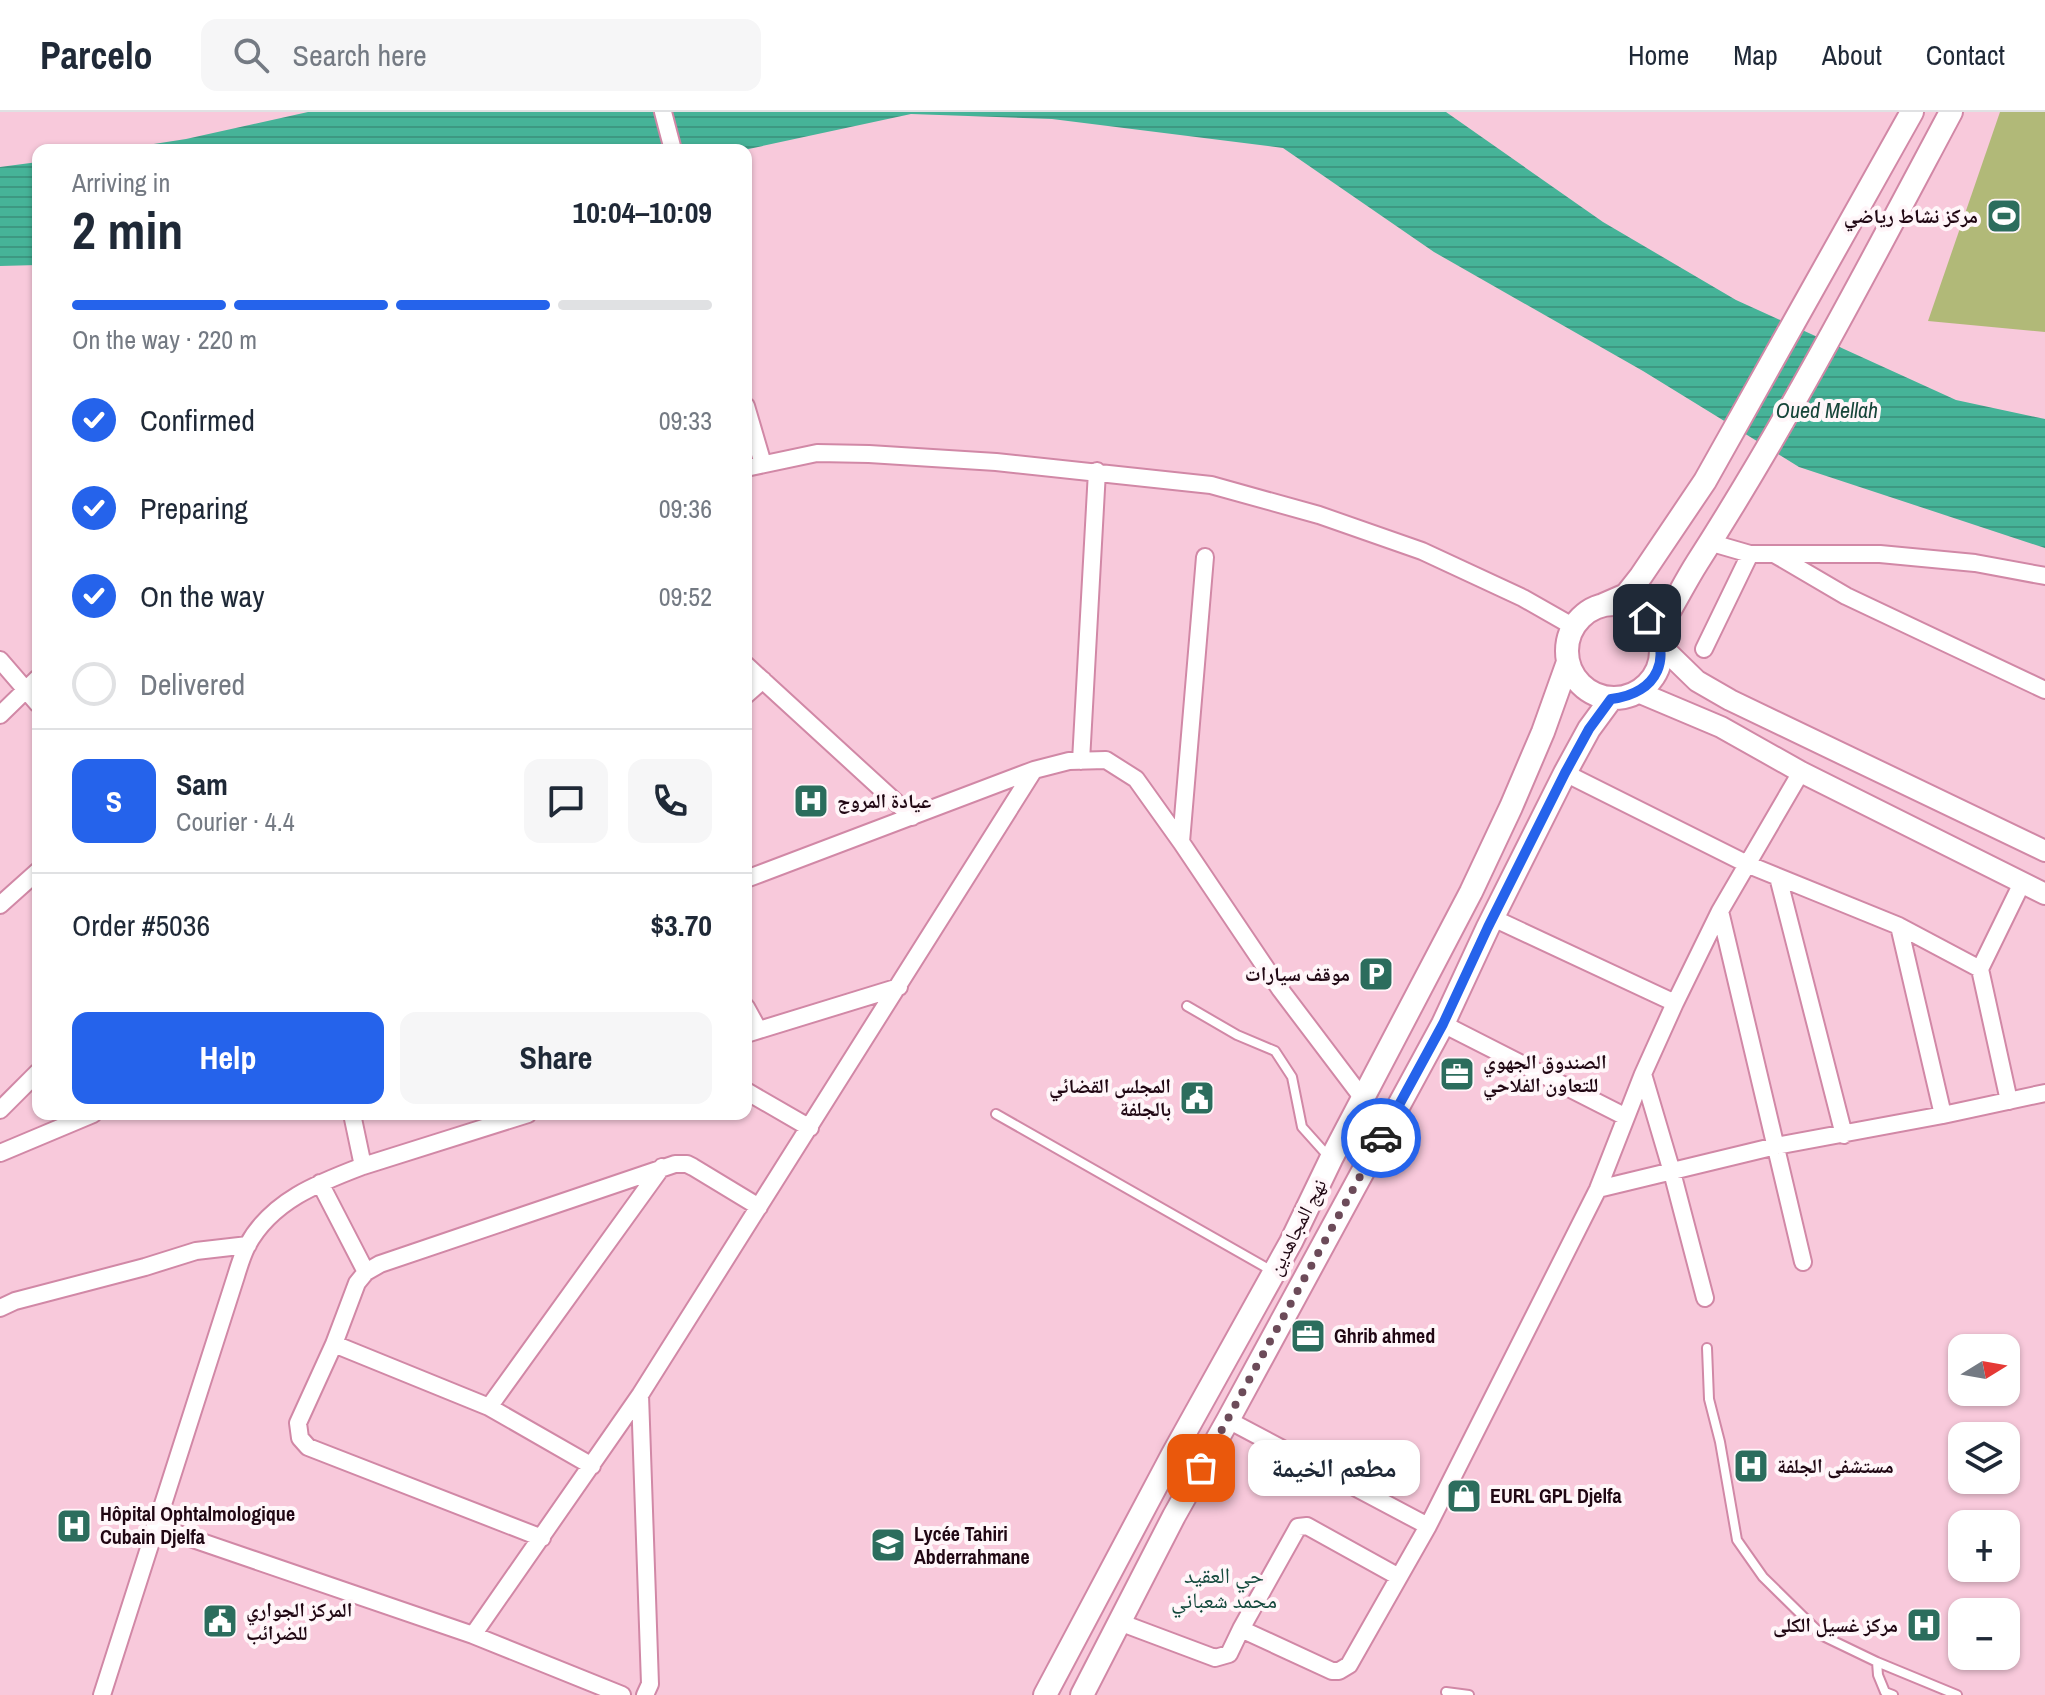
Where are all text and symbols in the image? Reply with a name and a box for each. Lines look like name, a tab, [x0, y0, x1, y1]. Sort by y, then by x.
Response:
search box	[201, 19, 761, 91]
text: Parcelo	[40, 30, 153, 81]
icon: search	[229, 33, 273, 77]
text: Search here	[293, 35, 427, 75]
text: Home	[1628, 36, 1689, 74]
text: Map	[1733, 36, 1778, 74]
text: About	[1822, 36, 1882, 74]
text: Contact	[1926, 36, 2005, 74]
text: Arriving in	[72, 165, 170, 200]
text: 10:04–10:09	[573, 192, 712, 232]
text: 2 min	[72, 195, 183, 265]
sports icon: مركز نشاط رياضي	[1985, 197, 2023, 235]
place label: مركز نشاط رياضي	[1844, 202, 1978, 232]
text: On the way · 220 m	[72, 322, 257, 357]
water label: Oued Mellah	[1776, 395, 1878, 425]
icon: check	[72, 398, 116, 442]
text: Confirmed	[140, 400, 255, 440]
text: 09:33	[659, 403, 712, 438]
icon: check	[72, 486, 116, 530]
text: Preparing	[140, 488, 248, 528]
text: 09:36	[659, 491, 712, 526]
icon: check	[72, 574, 116, 618]
text: On the way	[140, 576, 264, 616]
text: 09:52	[659, 579, 712, 614]
pin	[1613, 584, 1681, 652]
icon: home	[1625, 596, 1669, 640]
text: Delivered	[140, 664, 245, 704]
button: chat	[524, 759, 608, 843]
button: phone	[628, 759, 712, 843]
text: Sam	[176, 764, 228, 804]
text: S	[106, 781, 122, 821]
hospital icon: عيادة المروج	[792, 782, 830, 820]
place label: عيادة المروج	[837, 787, 931, 814]
text: Courier · 4.4	[176, 804, 295, 839]
text: Order #5036	[72, 905, 210, 945]
text: $3.70	[650, 905, 712, 945]
parking icon: موقف سيارات	[1357, 955, 1395, 993]
place label: موقف سيارات	[1245, 960, 1350, 987]
button: Help	[72, 1012, 384, 1104]
button: Share	[400, 1012, 712, 1104]
place label: الصندوق الجهوي للتعاون الفلاحي	[1483, 1048, 1607, 1101]
office icon: الصندوق الجهوي للتعاون الفلاحي	[1438, 1055, 1476, 1093]
place label: المجلس القضائي بالجلفة	[1049, 1072, 1171, 1122]
public building icon: المجلس القضائي بالجلفة	[1178, 1079, 1216, 1117]
courier	[1341, 1098, 1421, 1178]
icon: car	[1359, 1116, 1403, 1160]
street label: نهج المجاهدين	[1261, 1174, 1332, 1280]
office icon: Ghrib ahmed	[1289, 1317, 1327, 1355]
place label: Ghrib ahmed	[1334, 1322, 1435, 1349]
north arrow	[1948, 1334, 2020, 1406]
map controls	[1948, 1334, 2020, 1670]
button: layers	[1948, 1422, 2020, 1494]
pin	[1167, 1434, 1235, 1502]
callout: مطعم الخيمة	[1249, 1440, 1421, 1496]
icon: bag	[1179, 1446, 1223, 1490]
hospital icon: مستشفى الجلفة	[1732, 1447, 1770, 1485]
text: مطعم الخيمة	[1272, 1450, 1396, 1485]
place label: مستشفى الجلفة	[1777, 1452, 1894, 1479]
shop icon: EURL GPL Djelfa	[1445, 1477, 1483, 1515]
place label: EURL GPL Djelfa	[1490, 1482, 1622, 1509]
place label: Hôpital Ophtalmologique Cubain Djelfa	[100, 1500, 295, 1550]
hospital icon: Hôpital Ophtalmologique Cubain Djelfa	[55, 1507, 93, 1545]
button: +	[1948, 1510, 2020, 1582]
place label: Lycée Tahiri Abderrahmane	[914, 1520, 1030, 1570]
school or university icon: Lycée Tahiri Abderrahmane	[869, 1526, 907, 1564]
district label: حي العقيد محمد شعباني	[1171, 1560, 1277, 1618]
place label: المركز الجواري للضرائب	[246, 1596, 352, 1646]
button: −	[1948, 1598, 2020, 1670]
public building icon: المركز الجواري للضرائب	[201, 1602, 239, 1640]
hospital icon: مركز غسيل الكلى	[1905, 1606, 1943, 1644]
place label: مركز غسيل الكلى	[1773, 1611, 1898, 1638]

